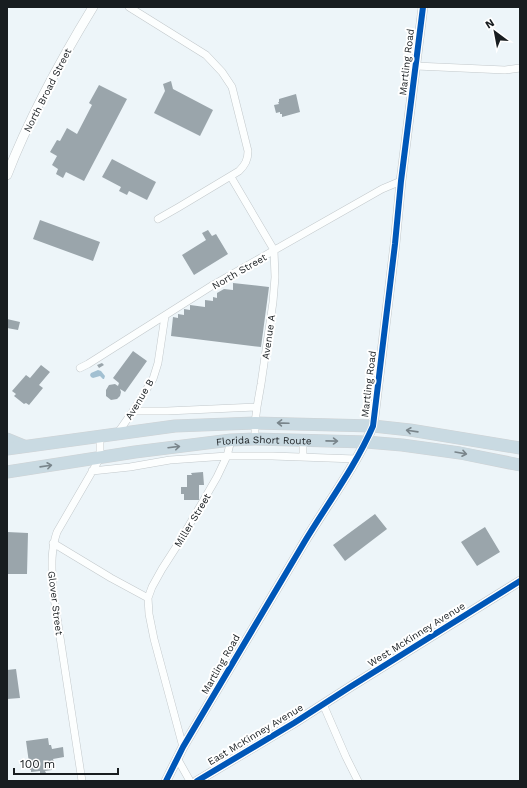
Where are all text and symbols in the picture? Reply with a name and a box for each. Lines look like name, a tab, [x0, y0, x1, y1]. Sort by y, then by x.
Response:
north arrow	[475, 12, 515, 52]
text: N	[483, 16, 497, 32]
street label: Martling Road	[397, 28, 416, 96]
street label: North Broad Street	[21, 46, 74, 134]
street label: North Street	[210, 251, 269, 291]
street label: Avenue A	[260, 314, 277, 360]
street label: Martling Road	[359, 350, 378, 418]
street label: Avenue B	[123, 377, 156, 422]
one-way arrow	[277, 420, 290, 427]
one-way arrow	[406, 427, 419, 435]
street label: Florida Short Route	[215, 434, 312, 448]
one-way arrow	[325, 437, 338, 445]
one-way arrow	[167, 443, 180, 451]
one-way arrow	[454, 450, 467, 458]
one-way arrow	[39, 462, 52, 470]
street label: Miller Street	[172, 491, 213, 549]
street label: Glover Street	[46, 570, 65, 637]
street label: West McKinney Avenue	[366, 600, 467, 669]
street label: Martling Road	[199, 632, 242, 696]
street label: East McKinney Avenue	[206, 701, 305, 767]
scale bar	[14, 750, 118, 776]
text: 100 m	[20, 757, 55, 771]

